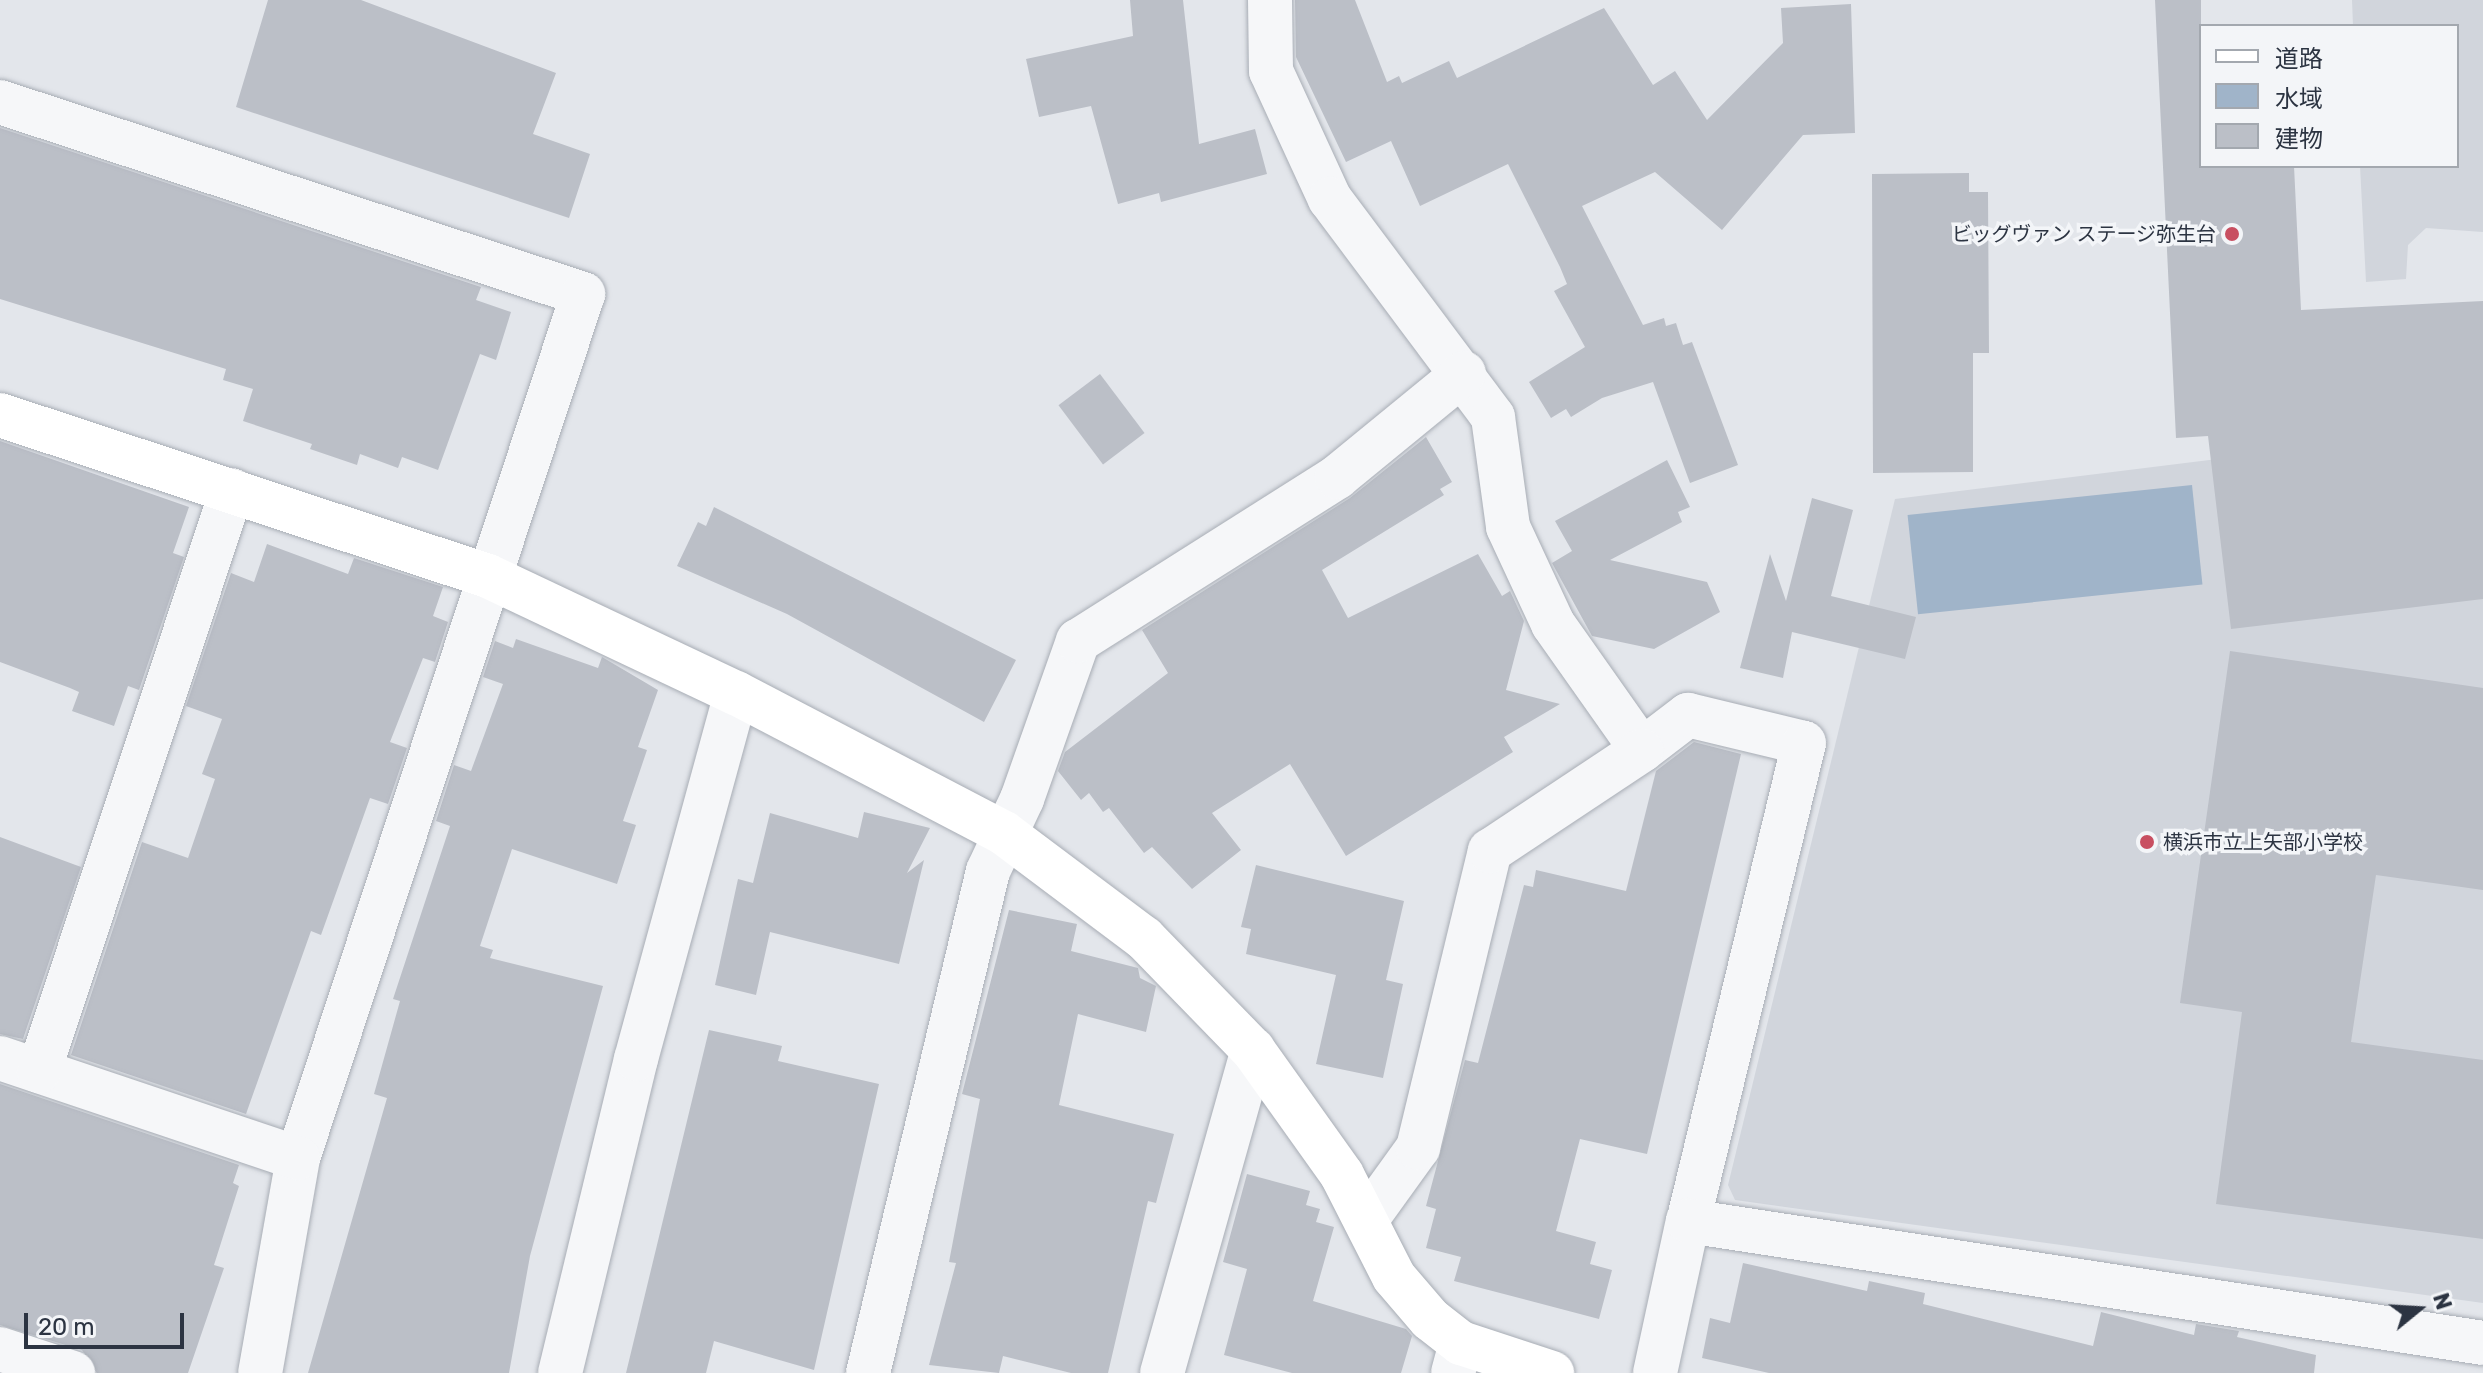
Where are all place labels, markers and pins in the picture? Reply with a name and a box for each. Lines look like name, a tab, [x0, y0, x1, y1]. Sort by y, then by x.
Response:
place label: ビッグヴァン ステージ弥生台	[1951, 222, 2216, 246]
marker: ビッグヴァン ステージ弥生台	[2223, 225, 2241, 243]
place label: 横浜市立上矢部小学校	[2163, 830, 2363, 854]
marker: 横浜市立上矢部小学校	[2138, 833, 2156, 851]

